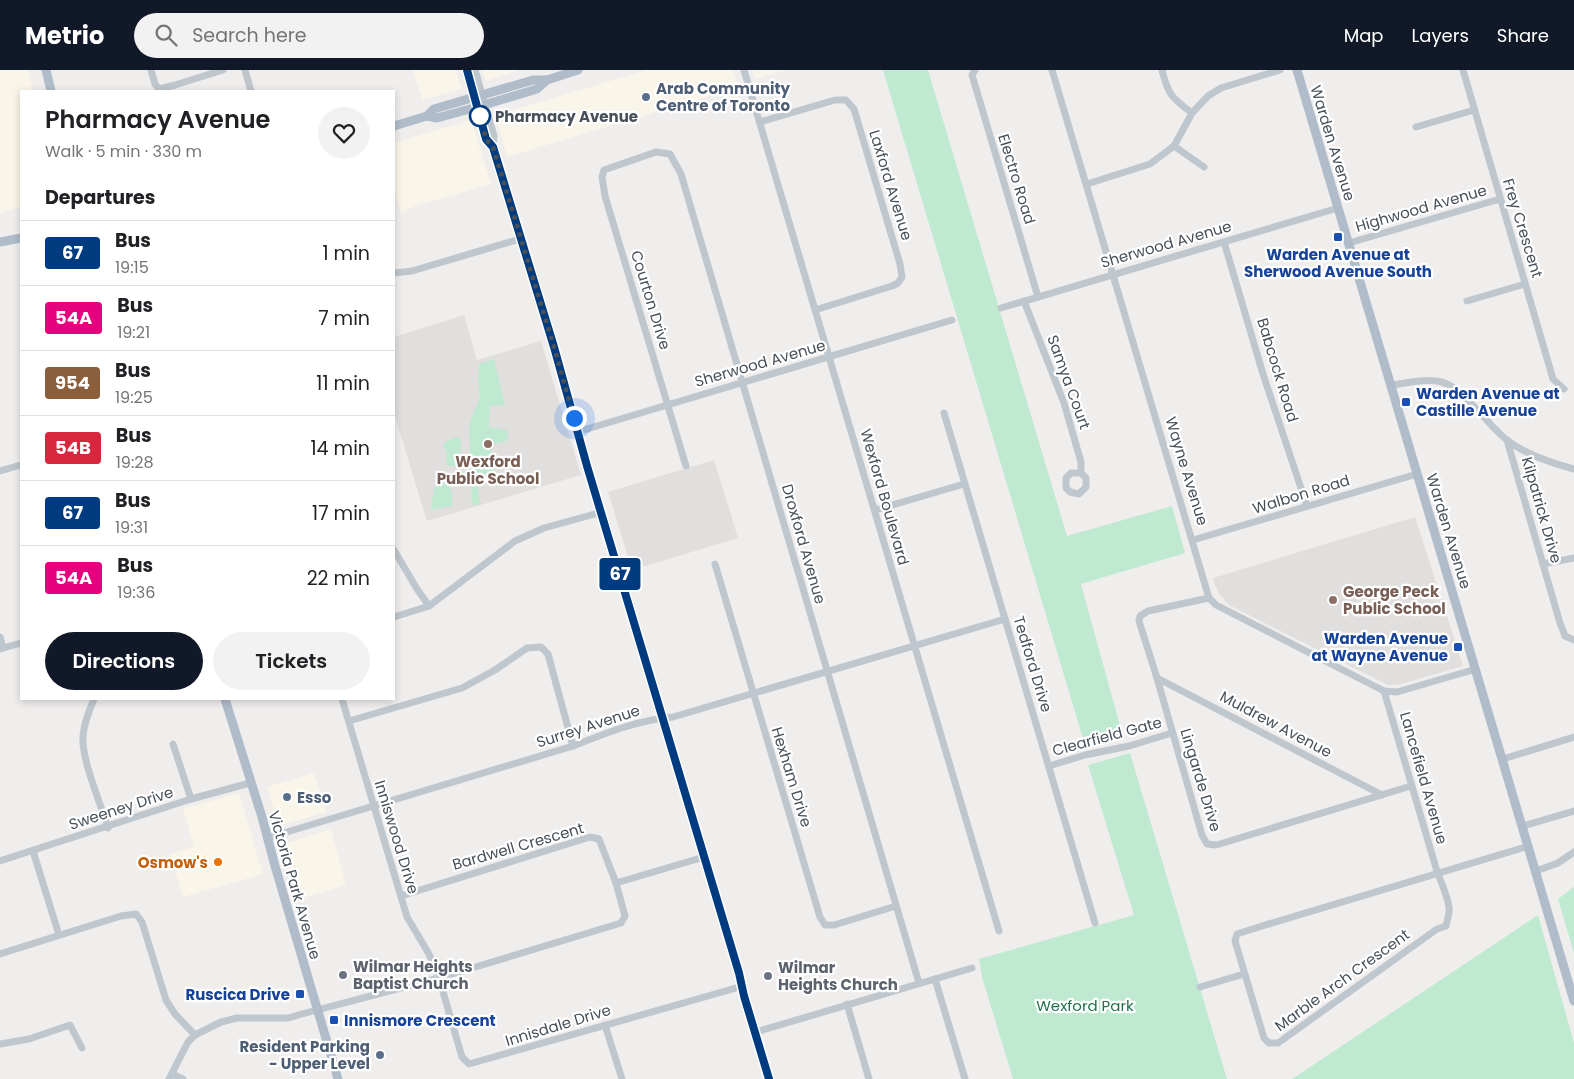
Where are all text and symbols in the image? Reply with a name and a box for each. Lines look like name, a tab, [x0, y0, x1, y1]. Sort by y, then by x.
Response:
search box	[134, 13, 484, 58]
text: Metrio	[25, 19, 104, 52]
icon: search	[152, 21, 180, 49]
text: Search here	[192, 22, 307, 49]
text: Map	[1344, 23, 1384, 48]
text: Layers	[1412, 23, 1469, 48]
text: Share	[1497, 23, 1549, 48]
place label: Arab Community Centre of Toronto	[656, 78, 791, 116]
street label: Warden Avenue	[1305, 83, 1361, 203]
marker: Arab Community Centre of Toronto	[640, 91, 652, 103]
text: Pharmacy Avenue	[45, 103, 270, 136]
marker: Pharmacy Avenue	[469, 105, 491, 127]
place label: Pharmacy Avenue	[495, 106, 638, 127]
button: heart	[318, 107, 370, 159]
street label: Laxford Avenue	[864, 127, 918, 243]
street label: Electro Road	[993, 131, 1041, 227]
text: Walk · 5 min · 330 m	[45, 140, 202, 163]
street label: Frey Crescent	[1498, 176, 1548, 280]
street label: Highwood Avenue	[1353, 179, 1489, 237]
text: Departures	[45, 184, 155, 211]
street label: Sherwood Avenue	[1098, 215, 1234, 273]
text: Bus	[115, 227, 151, 254]
marker: Warden Avenue at Sherwood Avenue South	[1332, 231, 1344, 243]
text: 67	[62, 240, 83, 265]
text: 1 min	[322, 240, 370, 267]
place label: Warden Avenue at Sherwood Avenue South	[1244, 244, 1432, 282]
street label: Courton Drive	[626, 248, 676, 352]
text: 19:15	[115, 256, 149, 279]
text: Bus	[117, 292, 153, 319]
text: 54A	[55, 305, 92, 330]
text: 7 min	[318, 305, 370, 332]
street label: Babcock Road	[1252, 315, 1304, 425]
text: 19:21	[117, 321, 150, 344]
street label: Samya Court	[1042, 332, 1096, 432]
street label: Sherwood Avenue	[692, 334, 828, 392]
text: Bus	[115, 357, 151, 384]
text: 954	[55, 370, 90, 395]
text: 11 min	[316, 370, 370, 397]
place label: Warden Avenue at Castille Avenue	[1416, 383, 1560, 421]
text: 19:25	[115, 386, 153, 409]
marker: Warden Avenue at Castille Avenue	[1400, 396, 1412, 408]
your location	[562, 406, 587, 431]
street label: Wayne Avenue	[1161, 414, 1213, 528]
text: Bus	[116, 422, 152, 449]
street label: Wexford Boulevard	[855, 426, 915, 568]
text: 54B	[55, 435, 91, 460]
text: 14 min	[310, 435, 370, 462]
marker: Wexford Public School	[482, 438, 494, 450]
text: 19:28	[116, 451, 154, 474]
place label: Wexford Public School	[437, 451, 539, 489]
street label: Kilpatrick Drive	[1517, 454, 1567, 566]
street label: Walbon Road	[1250, 469, 1352, 519]
street label: Warden Avenue	[1421, 471, 1477, 591]
street label: Droxford Avenue	[777, 482, 831, 606]
text: Bus	[115, 487, 151, 514]
text: 67	[62, 500, 83, 525]
text: 17 min	[312, 500, 370, 527]
text: 19:31	[115, 516, 148, 539]
text: Bus	[117, 552, 153, 579]
line badge: 67	[598, 558, 642, 590]
text: 67	[609, 561, 631, 586]
text: 54A	[55, 565, 92, 590]
text: 22 min	[307, 565, 370, 592]
text: 19:36	[117, 581, 155, 604]
place label: George Peck Public School	[1343, 581, 1446, 619]
marker: George Peck Public School	[1327, 594, 1339, 606]
street label: Tedford Drive	[1008, 613, 1058, 715]
place label: Warden Avenue at Wayne Avenue	[1311, 628, 1448, 666]
button: Directions	[45, 632, 203, 690]
button: Tickets	[213, 632, 370, 690]
marker: Warden Avenue at Wayne Avenue	[1452, 641, 1464, 653]
street label: Muldrew Avenue	[1216, 686, 1336, 762]
street label: Surrey Avenue	[534, 699, 642, 753]
street label: Lancefield Avenue	[1395, 709, 1453, 847]
street label: Clearfield Gate	[1050, 711, 1164, 761]
street label: Hexham Drive	[767, 724, 817, 830]
street label: Lingarde Drive	[1175, 726, 1227, 834]
street label: Inniswood Drive	[370, 778, 424, 896]
street label: Sweeney Drive	[66, 781, 176, 835]
place label: Esso	[297, 787, 332, 808]
marker: Esso	[281, 791, 293, 803]
street label: Victoria Park Avenue	[264, 808, 326, 962]
street label: Bardwell Crescent	[450, 817, 586, 875]
place label: Osmow's	[138, 852, 208, 873]
marker: Osmow's	[212, 856, 224, 868]
street label: Marble Arch Crescent	[1270, 924, 1414, 1036]
place label: Wilmar Heights Baptist Church	[353, 956, 473, 994]
place label: Wilmar Heights Church	[778, 957, 898, 995]
marker: Wilmar Heights Baptist Church	[337, 969, 349, 981]
marker: Wilmar Heights Church	[762, 970, 774, 982]
place label: Ruscica Drive	[185, 984, 290, 1005]
marker: Ruscica Drive	[294, 988, 306, 1000]
park label: Wexford Park	[1036, 995, 1134, 1016]
street label: Innisdale Drive	[503, 999, 613, 1051]
place label: Innismore Crescent	[344, 1010, 496, 1031]
marker: Innismore Crescent	[328, 1014, 340, 1026]
place label: Resident Parking - Upper Level	[239, 1036, 370, 1074]
marker: Resident Parking - Upper Level	[374, 1049, 386, 1061]

